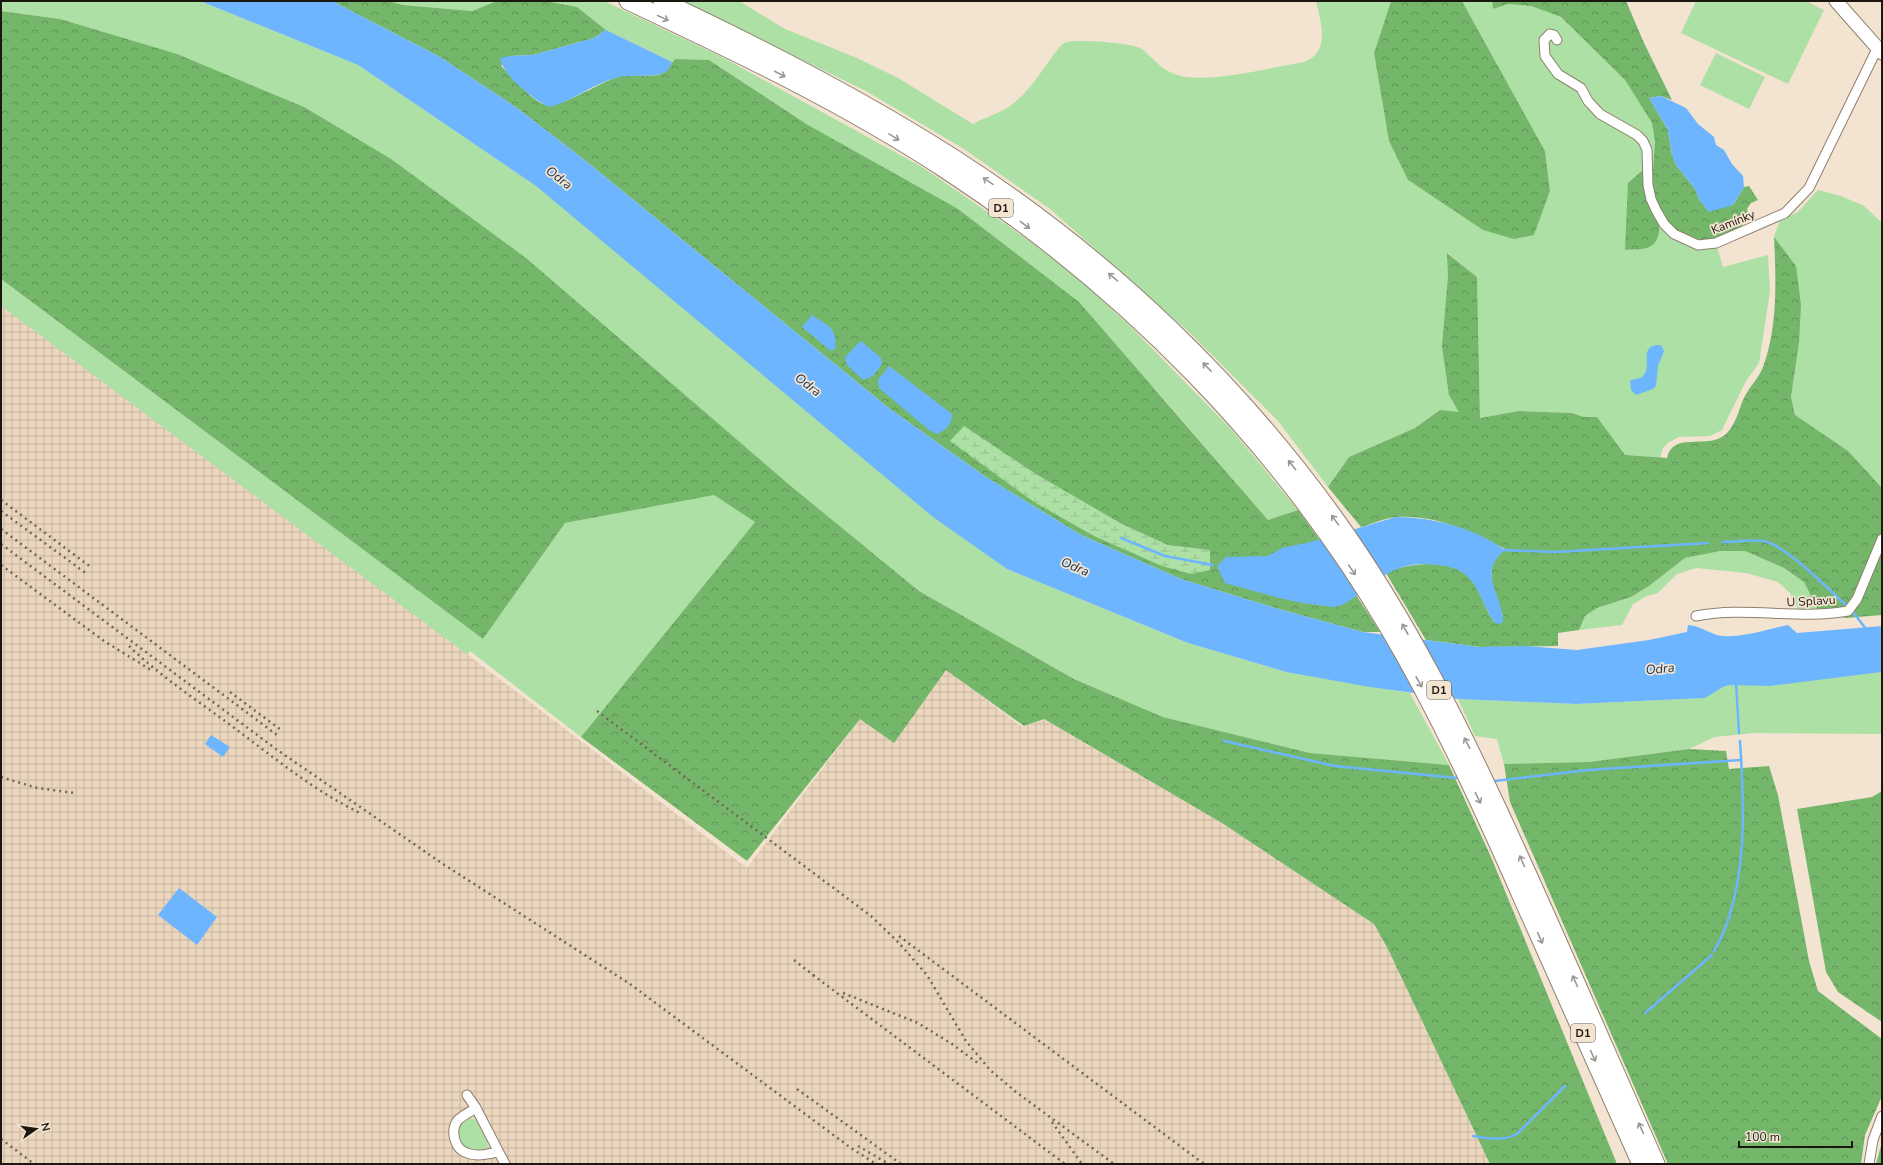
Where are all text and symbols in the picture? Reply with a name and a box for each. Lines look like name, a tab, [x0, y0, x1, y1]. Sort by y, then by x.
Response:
one-way arrow	[657, 15, 669, 22]
one-way arrow	[774, 71, 786, 78]
one-way arrow	[888, 133, 899, 142]
water label: Odra	[542, 162, 576, 194]
one-way arrow	[982, 177, 993, 185]
road number: D1	[989, 199, 1013, 217]
street label: Kamínky	[1709, 206, 1758, 238]
one-way arrow	[1019, 221, 1030, 230]
one-way arrow	[1108, 273, 1119, 282]
one-way arrow	[1202, 362, 1212, 372]
water label: Odra	[791, 369, 825, 401]
one-way arrow	[1288, 459, 1297, 470]
one-way arrow	[1330, 514, 1339, 525]
water label: Odra	[1058, 553, 1092, 581]
one-way arrow	[1348, 565, 1356, 576]
street label: U Splavu	[1786, 592, 1836, 610]
one-way arrow	[1401, 623, 1408, 635]
water label: Odra	[1645, 659, 1675, 679]
one-way arrow	[1416, 676, 1423, 688]
road number: D1	[1427, 681, 1451, 699]
one-way arrow	[1463, 738, 1470, 750]
one-way arrow	[1475, 792, 1482, 804]
one-way arrow	[1518, 856, 1525, 868]
one-way arrow	[1537, 931, 1544, 943]
one-way arrow	[1571, 976, 1578, 988]
road number: D1	[1571, 1024, 1595, 1042]
one-way arrow	[1590, 1050, 1598, 1062]
north arrow	[16, 1109, 56, 1149]
text: N	[37, 1121, 53, 1133]
one-way arrow	[1636, 1123, 1644, 1135]
scale bar	[1739, 1123, 1852, 1149]
text: 100 m	[1745, 1129, 1780, 1145]

